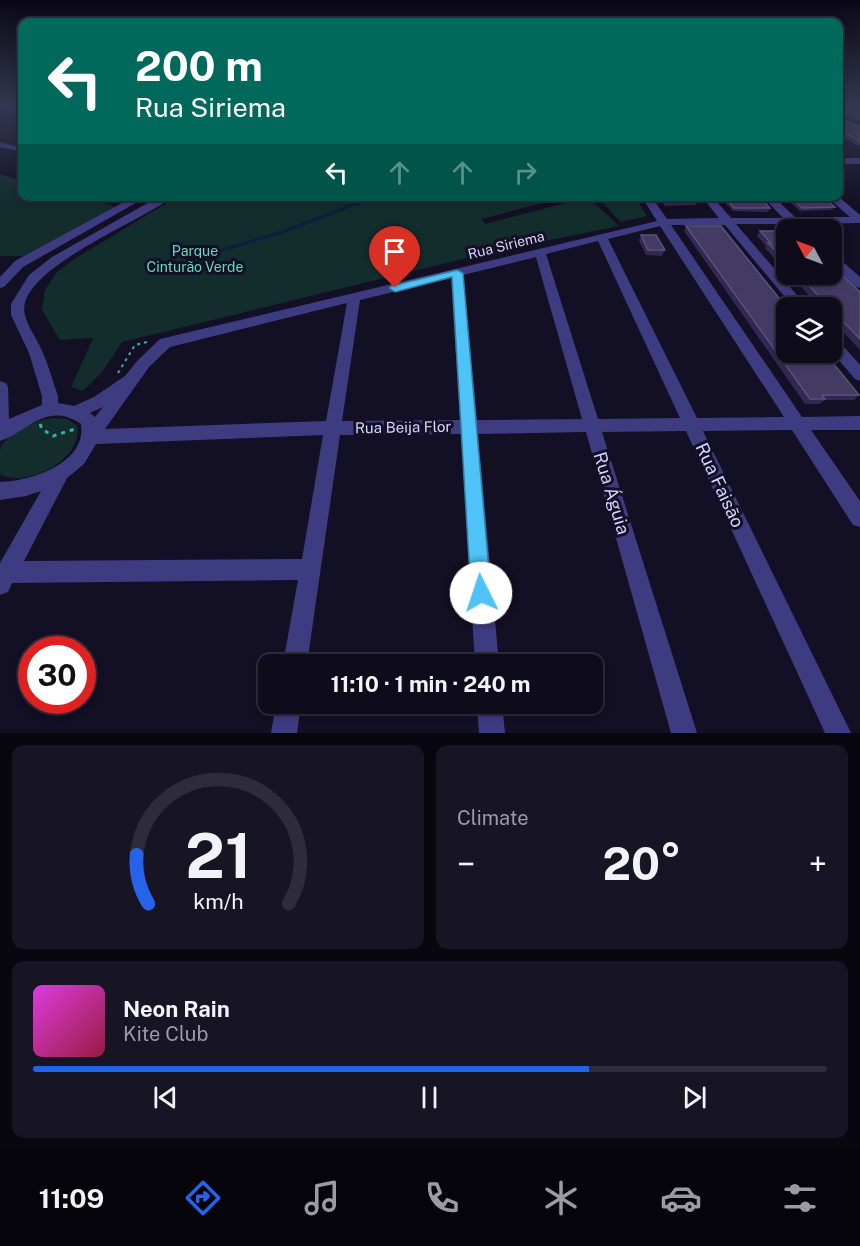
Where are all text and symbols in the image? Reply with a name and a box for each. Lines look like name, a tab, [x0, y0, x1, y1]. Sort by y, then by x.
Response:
text: 200 m	[135, 41, 263, 90]
icon: left	[36, 42, 114, 120]
text: Rua Siriema	[135, 91, 286, 123]
icon: left	[320, 156, 353, 189]
icon: ahead	[383, 156, 416, 189]
icon: ahead	[446, 156, 479, 189]
icon: right	[509, 156, 542, 189]
north arrow	[776, 219, 842, 285]
map controls	[776, 219, 842, 363]
pin	[369, 226, 420, 288]
street label: Rua Siriema	[466, 228, 546, 262]
icon: arrive	[378, 235, 411, 268]
park label: Parque Cinturão Verde	[147, 243, 243, 275]
button: layers	[776, 297, 842, 363]
street label: Rua Beija Flor	[355, 418, 451, 436]
street label: Rua Faisão	[691, 439, 749, 531]
street label: Rua Águia	[590, 449, 635, 537]
position arrow	[449, 561, 513, 625]
speed limit sign: 30	[18, 636, 96, 714]
text: 11:10 · 1 min · 240 m	[331, 671, 530, 697]
text: Climate	[457, 806, 529, 830]
text: 21	[185, 819, 251, 892]
text: 20°	[603, 837, 681, 890]
text: −	[457, 845, 475, 883]
text: +	[809, 845, 827, 883]
text: km/h	[193, 889, 243, 914]
text: Neon Rain	[123, 996, 230, 1022]
text: Kite Club	[123, 1022, 208, 1046]
icon: previous	[149, 1081, 182, 1114]
icon: pause	[413, 1081, 446, 1114]
icon: next	[678, 1081, 711, 1114]
icon: directions	[182, 1177, 224, 1219]
icon: music	[301, 1177, 343, 1219]
icon: phone	[421, 1177, 463, 1219]
icon: climate	[540, 1177, 582, 1219]
icon: car	[660, 1177, 702, 1219]
icon: filters	[779, 1177, 821, 1219]
text: 11:09	[39, 1182, 104, 1214]

